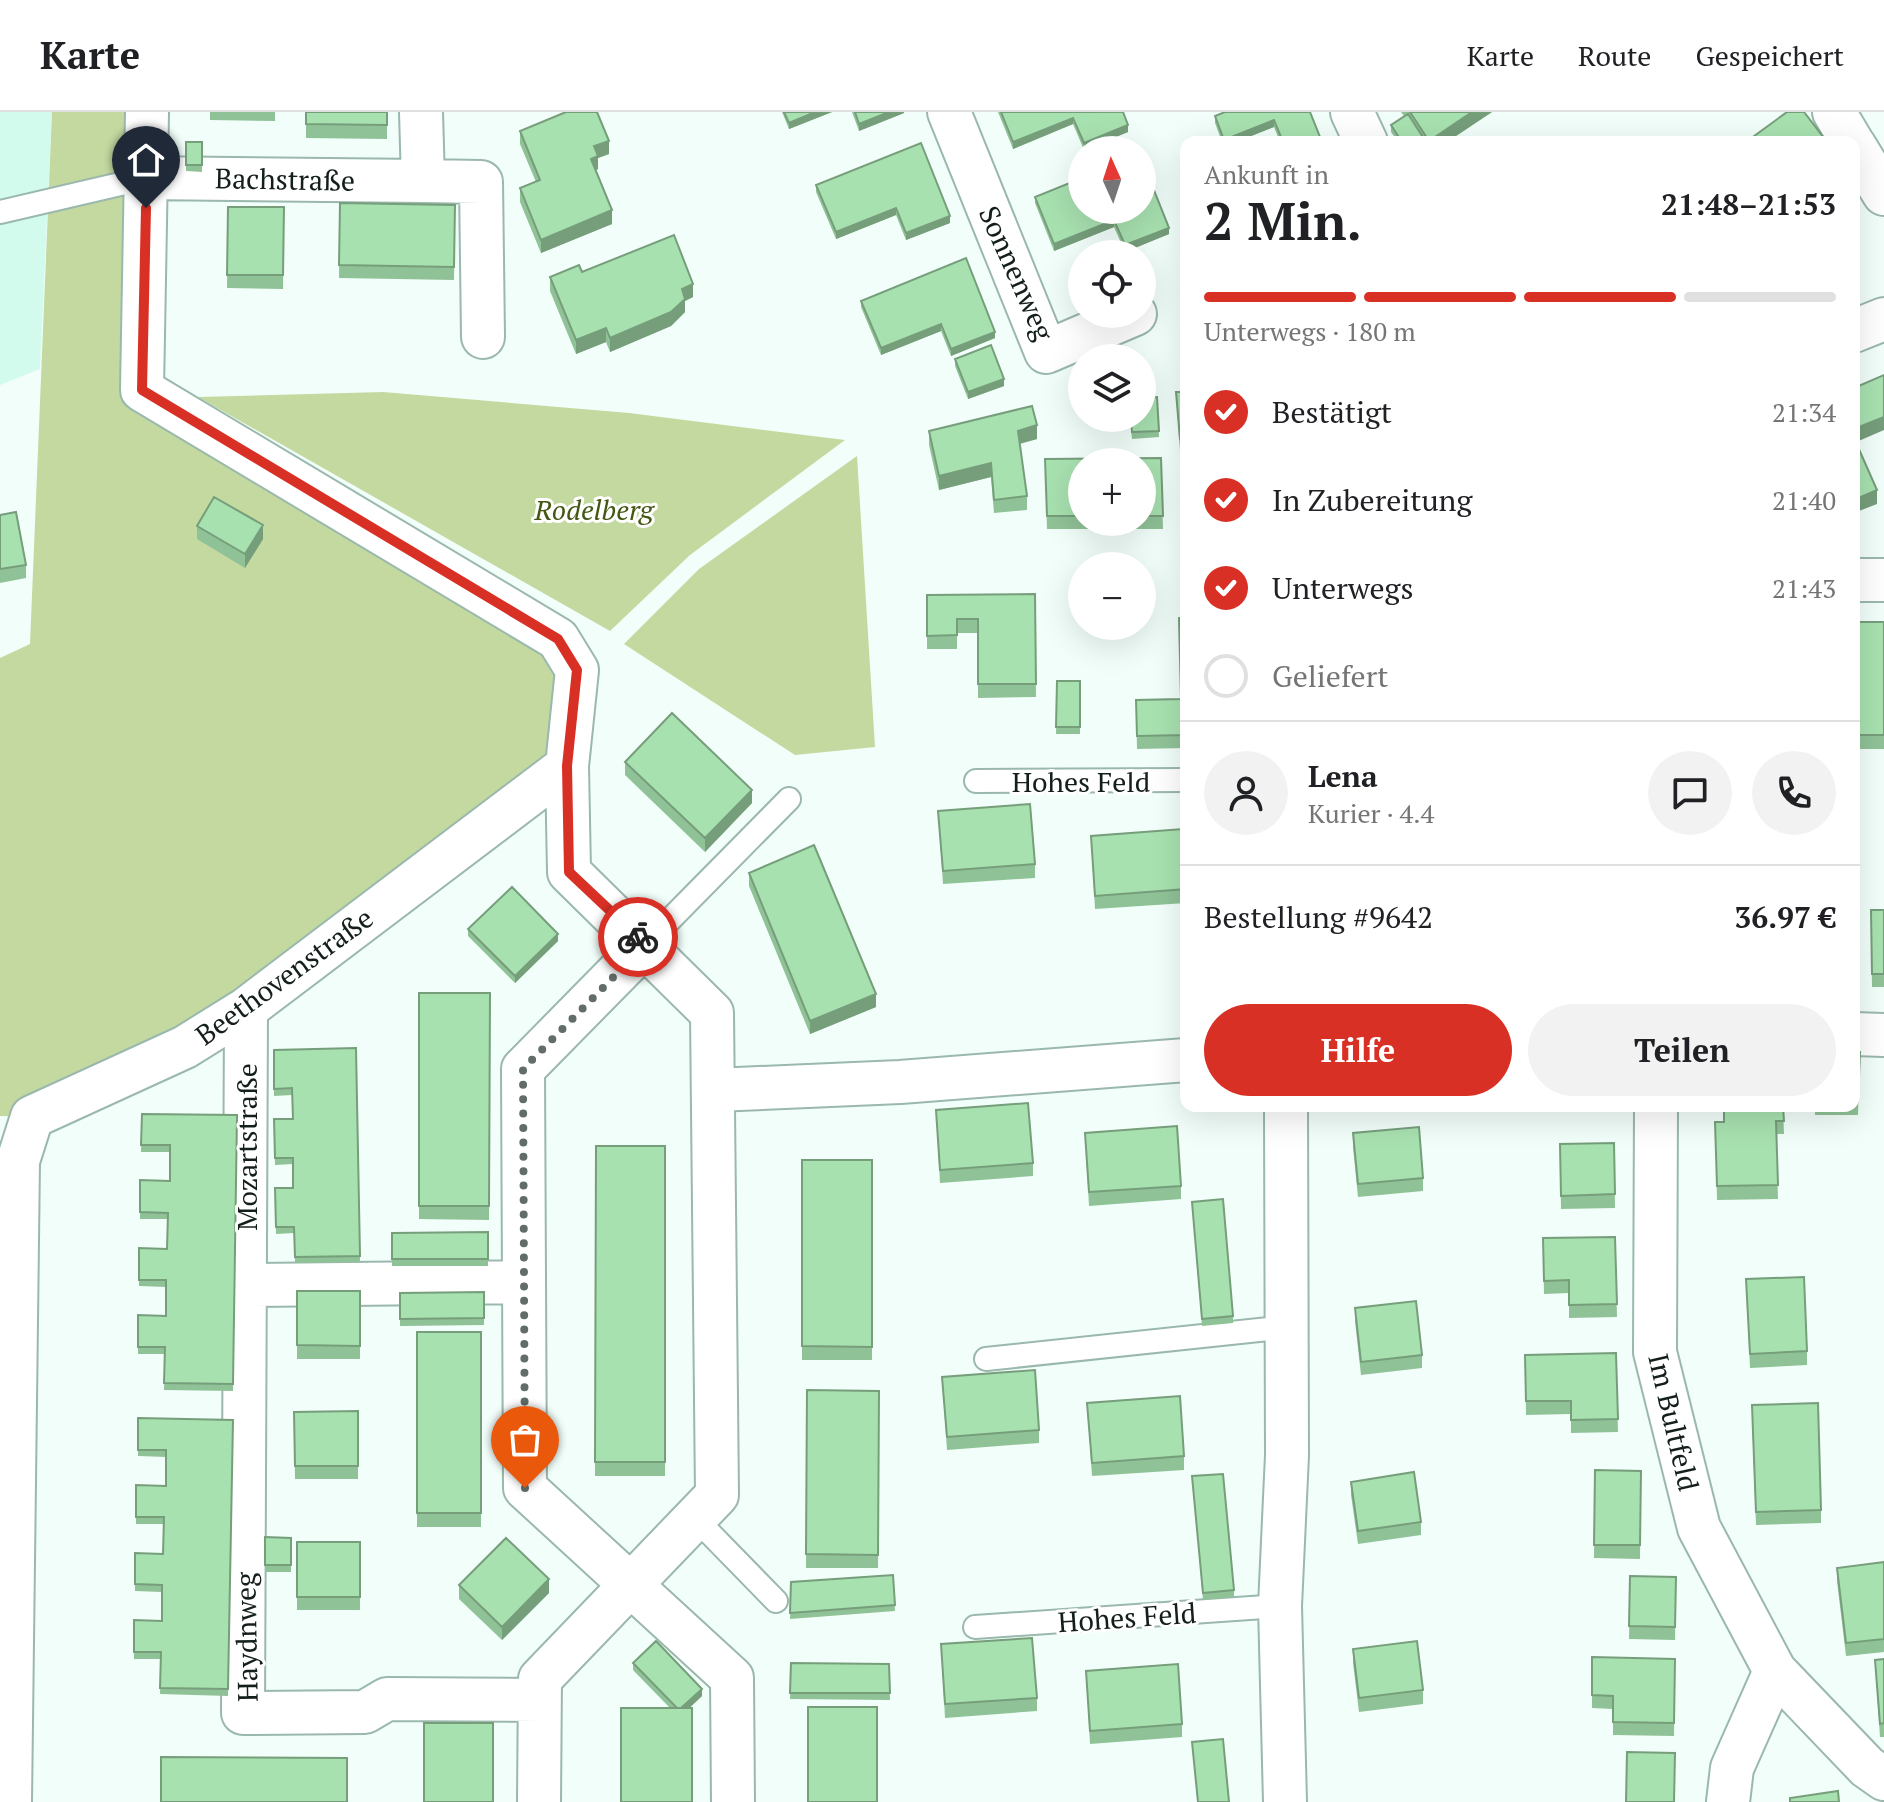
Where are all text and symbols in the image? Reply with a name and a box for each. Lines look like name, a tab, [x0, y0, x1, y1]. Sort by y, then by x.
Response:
text: Karte	[40, 30, 140, 80]
text: Karte	[1467, 37, 1534, 74]
text: Route	[1578, 37, 1651, 74]
text: Gespeichert	[1695, 37, 1844, 74]
pin	[112, 126, 180, 208]
north arrow	[1068, 136, 1156, 224]
map controls	[1068, 136, 1156, 640]
icon: home	[124, 138, 168, 182]
text: Ankunft in	[1204, 157, 1329, 191]
street label: Bachstraße	[215, 159, 355, 199]
text: 21:48–21:53	[1661, 184, 1836, 224]
text: 2 Min.	[1204, 186, 1362, 255]
street label: Sonnenweg	[971, 200, 1064, 347]
button: locate	[1068, 240, 1156, 328]
text: Unterwegs · 180 m	[1204, 314, 1416, 348]
button: layers	[1068, 344, 1156, 432]
icon: check	[1204, 390, 1248, 434]
text: Bestätigt	[1272, 392, 1392, 432]
text: 21:34	[1772, 395, 1836, 429]
button: +	[1068, 448, 1156, 536]
icon: check	[1204, 478, 1248, 522]
text: In Zubereitung	[1272, 480, 1472, 520]
text: 21:40	[1772, 483, 1836, 517]
park label: Rodelberg	[534, 491, 656, 528]
button: −	[1068, 552, 1156, 640]
icon: check	[1204, 566, 1248, 610]
text: Unterwegs	[1272, 568, 1413, 608]
text: 21:43	[1772, 571, 1836, 605]
text: Geliefert	[1272, 656, 1388, 696]
button: person	[1204, 751, 1288, 835]
button: chat	[1648, 751, 1732, 835]
button: phone	[1752, 751, 1836, 835]
text: Lena	[1308, 756, 1378, 796]
street label: Hohes Feld	[1012, 763, 1150, 800]
text: Kurier · 4.4	[1308, 796, 1434, 830]
courier	[598, 897, 678, 977]
text: Bestellung #9642	[1204, 897, 1433, 937]
text: 36.97 €	[1734, 897, 1836, 937]
street label: Beethovenstraße	[188, 899, 380, 1053]
icon: bike	[616, 915, 660, 959]
button: Hilfe	[1204, 1004, 1512, 1096]
button: Teilen	[1528, 1004, 1836, 1096]
street label: Mozartstraße	[228, 1063, 265, 1231]
street label: Im Bultfeld	[1640, 1350, 1708, 1494]
pin	[491, 1406, 559, 1488]
icon: bag	[503, 1418, 547, 1462]
street label: Haydnweg	[226, 1571, 266, 1702]
street label: Hohes Feld	[1057, 1594, 1197, 1640]

